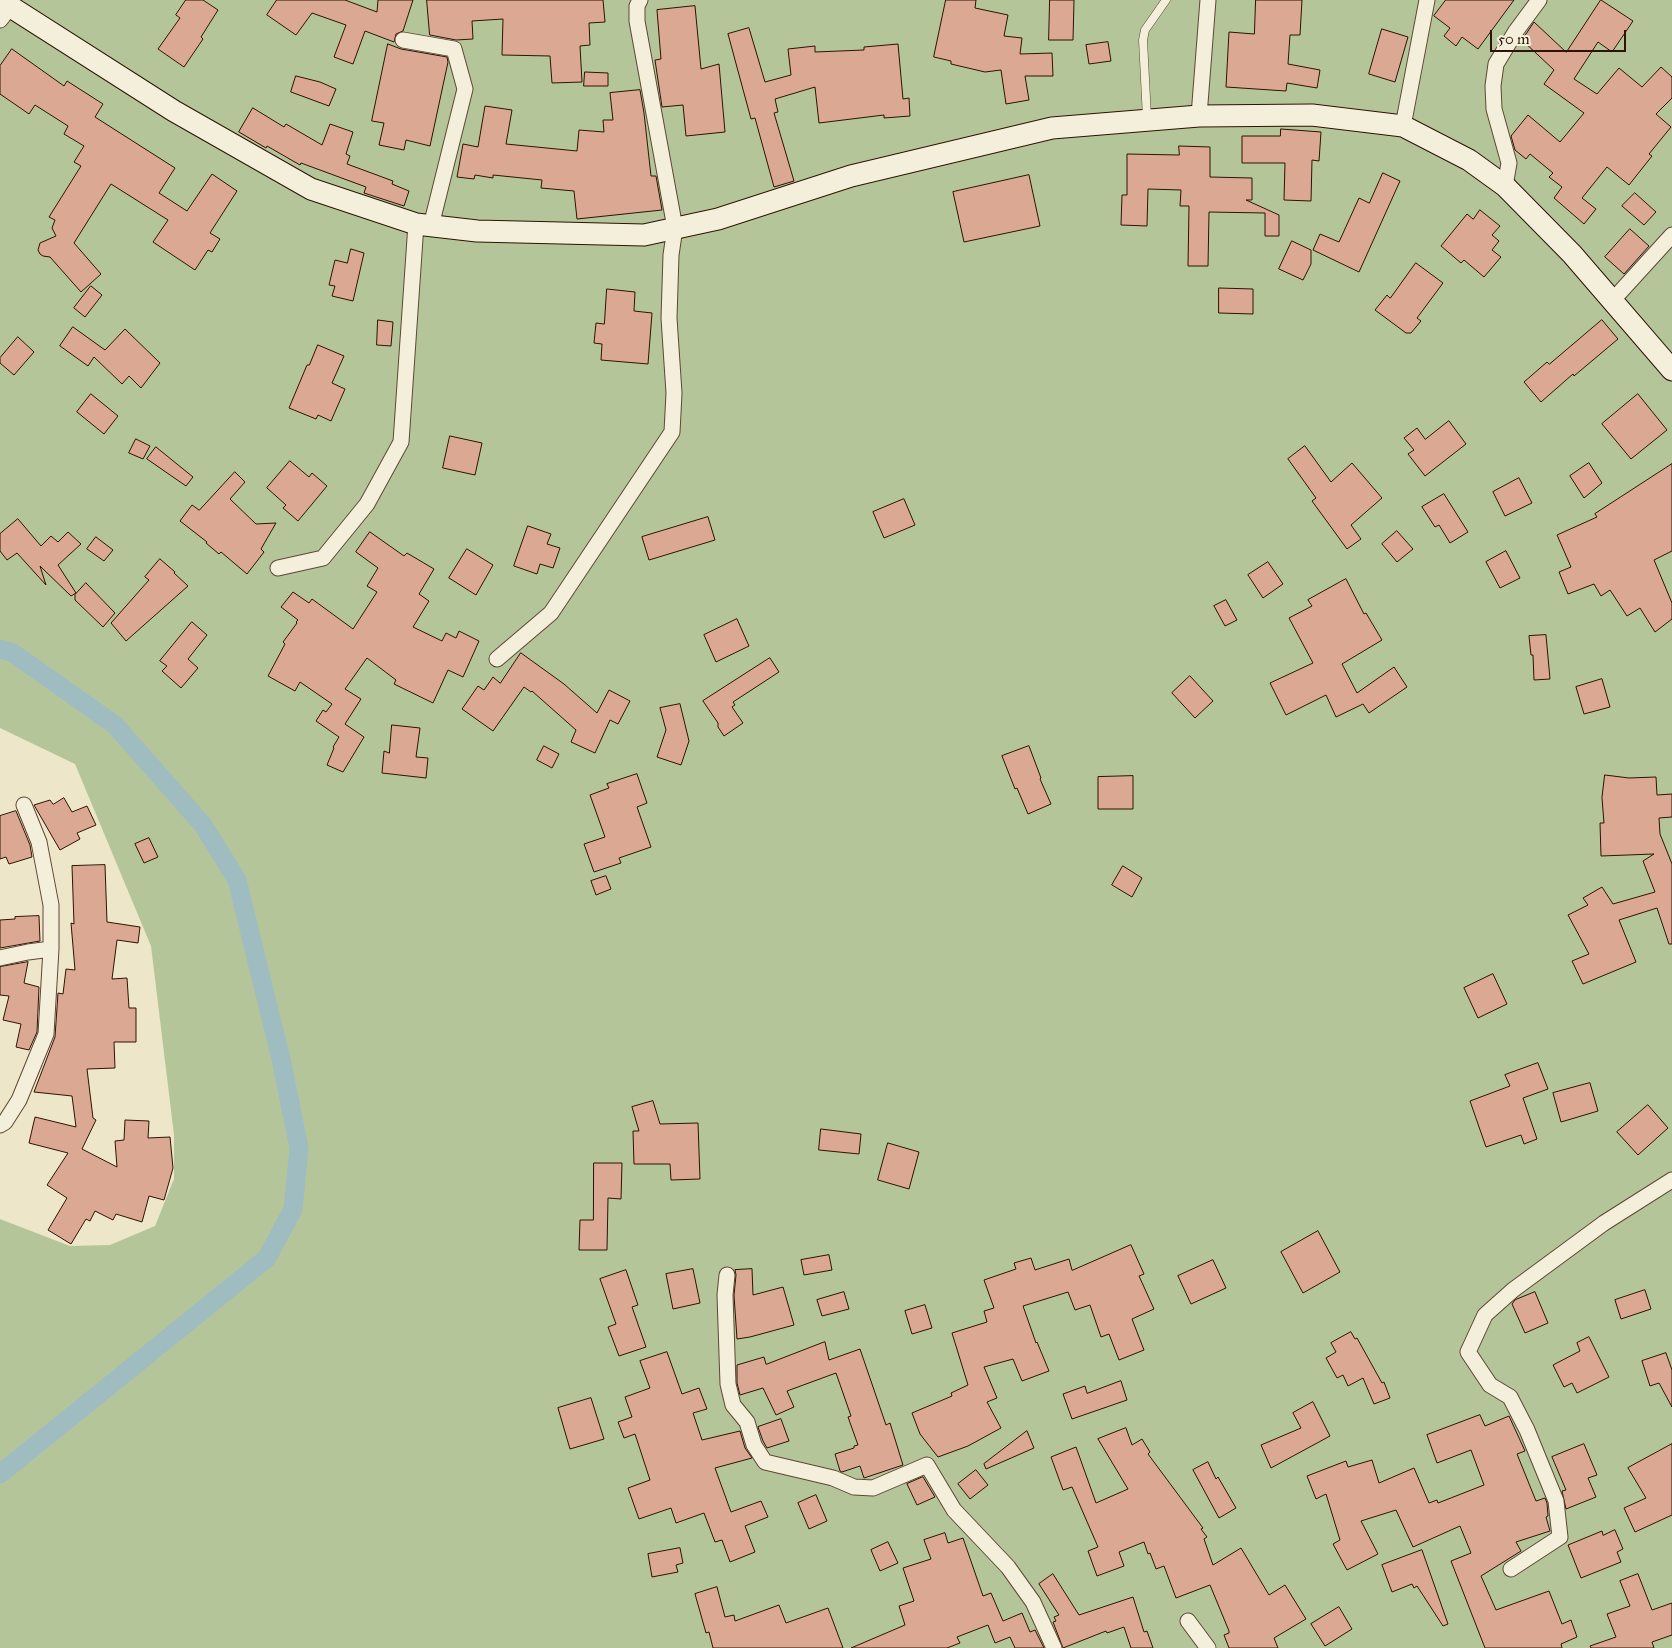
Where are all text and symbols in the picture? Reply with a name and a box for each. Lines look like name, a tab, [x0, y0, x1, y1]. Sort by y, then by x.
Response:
scale bar	[1492, 20, 1628, 52]
text: 50 m	[1498, 30, 1530, 48]

